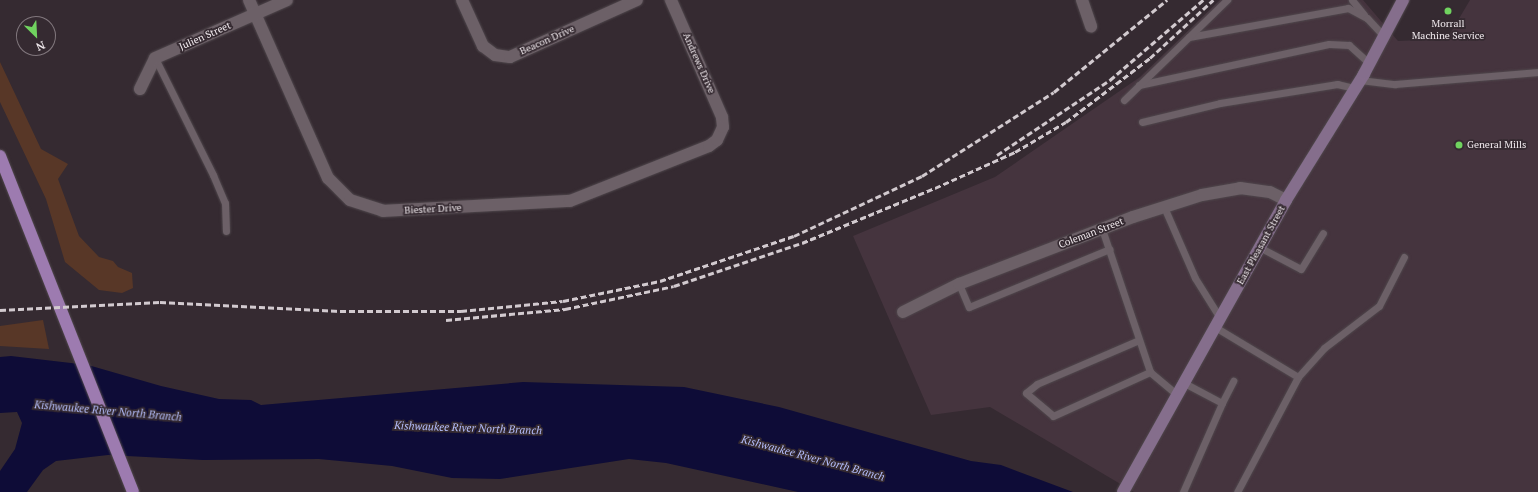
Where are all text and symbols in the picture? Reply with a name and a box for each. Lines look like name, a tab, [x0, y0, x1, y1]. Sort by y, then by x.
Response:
marker: Morrall Machine Service	[1443, 6, 1453, 16]
north arrow	[16, 16, 56, 56]
place label: Morrall Machine Service	[1412, 17, 1484, 40]
street label: Julien Street	[177, 19, 233, 53]
street label: Beacon Drive	[518, 23, 576, 57]
street label: Andrews Drive	[680, 31, 718, 95]
text: N	[34, 38, 47, 54]
place label: General Mills	[1467, 139, 1526, 151]
marker: General Mills	[1454, 140, 1464, 150]
street label: Biester Drive	[404, 202, 462, 216]
street label: East Pleasant Street	[1234, 203, 1288, 287]
street label: Coleman Street	[1057, 215, 1125, 251]
water label: Kishwaukee River North Branch	[34, 398, 182, 424]
water label: Kishwaukee River North Branch	[394, 419, 542, 437]
water label: Kishwaukee River North Branch	[740, 432, 886, 484]

